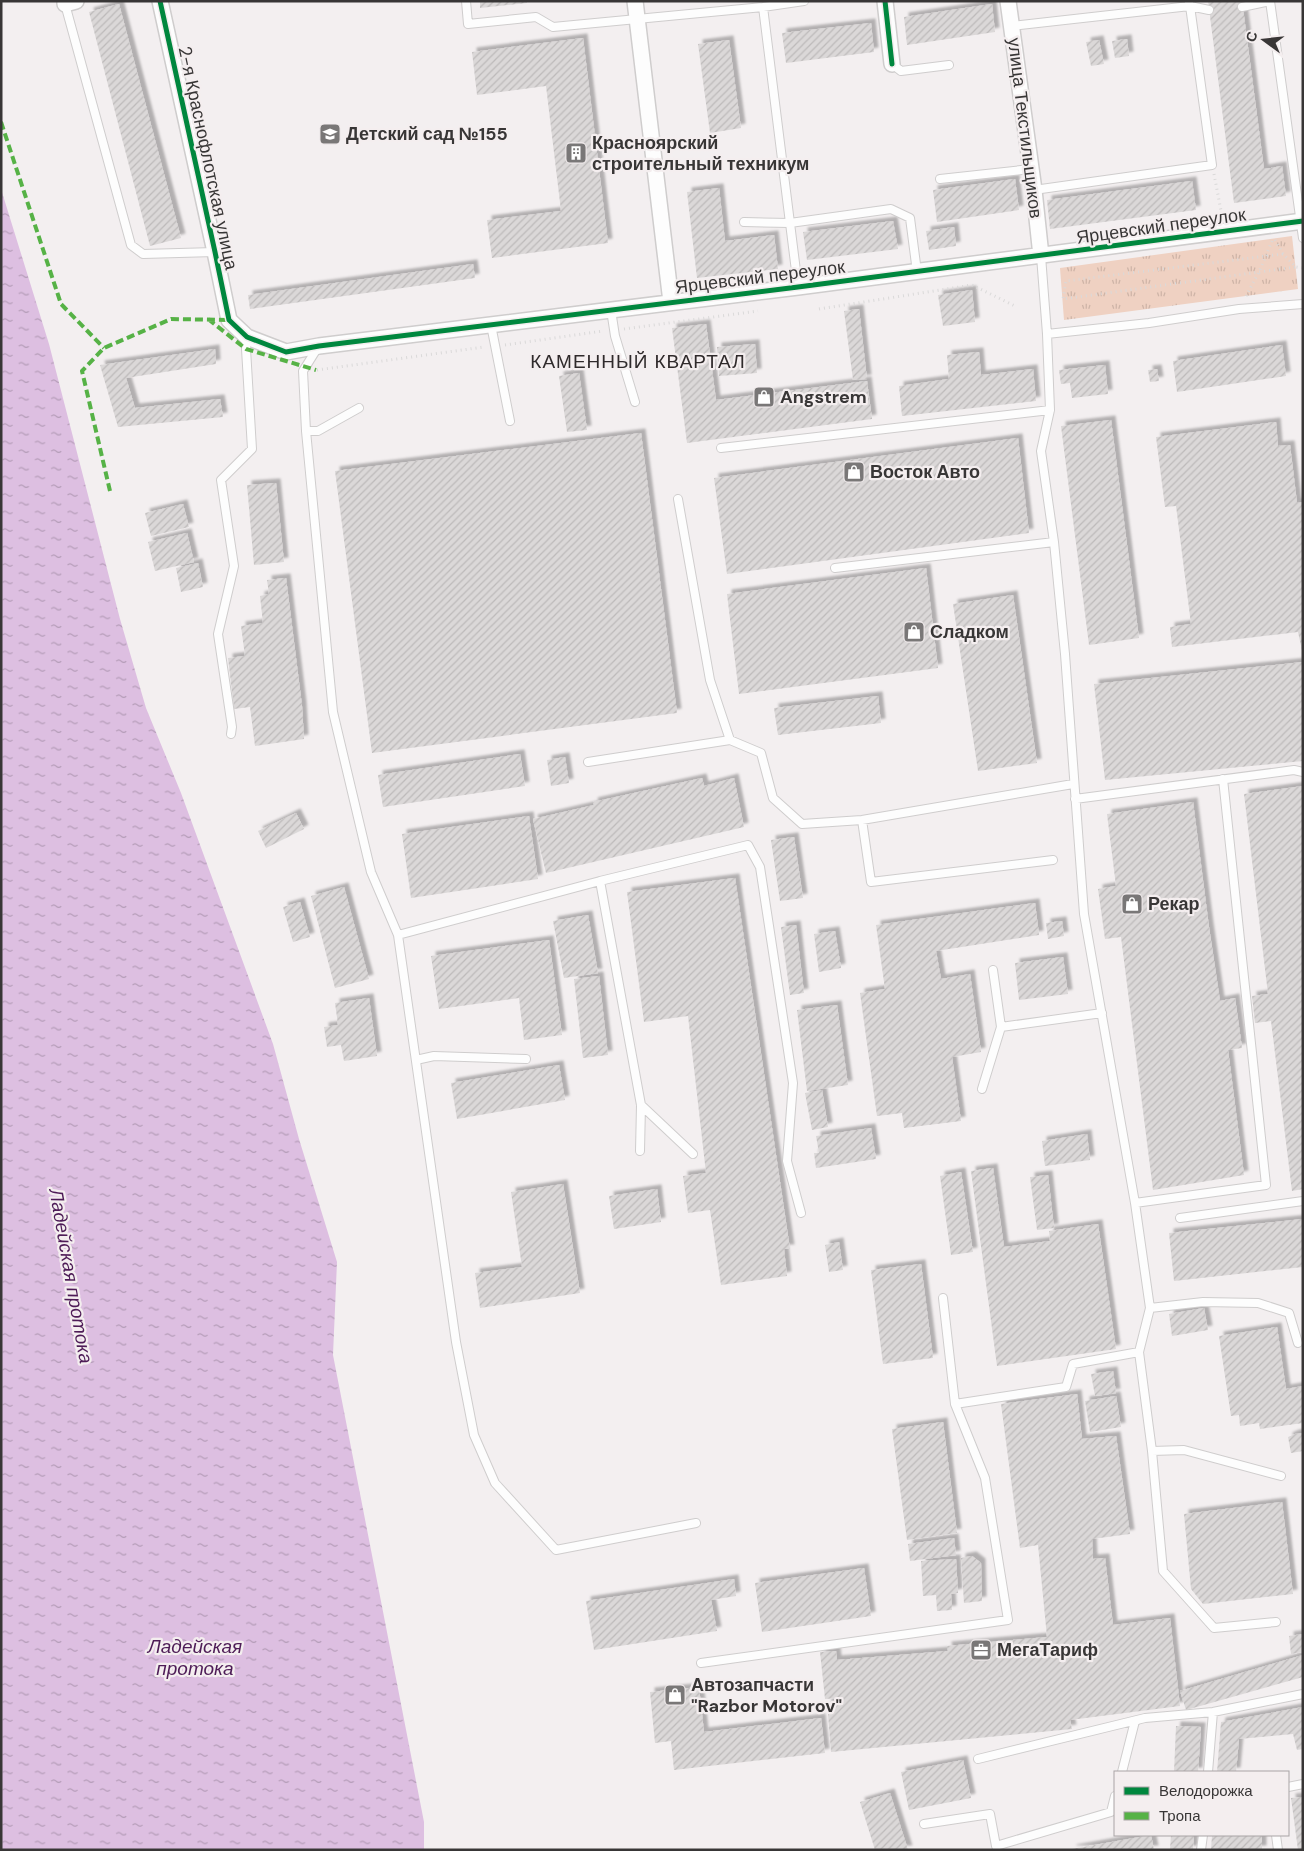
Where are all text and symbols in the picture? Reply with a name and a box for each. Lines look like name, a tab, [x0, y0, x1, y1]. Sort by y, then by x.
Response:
north arrow	[1239, 15, 1289, 65]
text: С	[1241, 29, 1261, 44]
street label: улица Текстильщиков	[1002, 36, 1048, 220]
street label: 2-я Краснофлотская улица	[173, 44, 244, 273]
school or university icon: Детский сад №155	[318, 122, 342, 146]
place label: Детский сад №155	[346, 122, 508, 146]
place label: Красноярский строительный техникум	[592, 131, 809, 176]
building icon: Красноярский строительный техникум	[564, 141, 588, 165]
street label: Ярцевский переулок	[1075, 202, 1247, 250]
street label: Ярцевский переулок	[674, 255, 846, 299]
district label: КАМЕННЫЙ КВАРТАЛ	[530, 349, 746, 374]
shop icon: Angstrem	[752, 385, 776, 409]
place label: Angstrem	[780, 385, 867, 409]
shop icon: Восток Авто	[842, 460, 866, 484]
place label: Восток Авто	[870, 460, 980, 484]
shop icon: Сладком	[902, 620, 926, 644]
place label: Сладком	[930, 620, 1009, 644]
shop icon: Рекар	[1120, 892, 1144, 916]
place label: Рекар	[1148, 892, 1200, 916]
water label: Ладейская протока	[43, 1185, 99, 1365]
water label: Ладейская протока	[146, 1634, 242, 1681]
office icon: МегаТариф	[969, 1638, 993, 1662]
place label: МегаТариф	[997, 1638, 1098, 1662]
place label: Автозапчасти "Razbor Motorov"	[691, 1673, 842, 1718]
shop icon: Автозапчасти "Razbor Motorov"	[663, 1683, 687, 1707]
legend	[1114, 1771, 1289, 1836]
text: Велодорожка	[1159, 1781, 1253, 1801]
text: Тропа	[1159, 1806, 1201, 1826]

